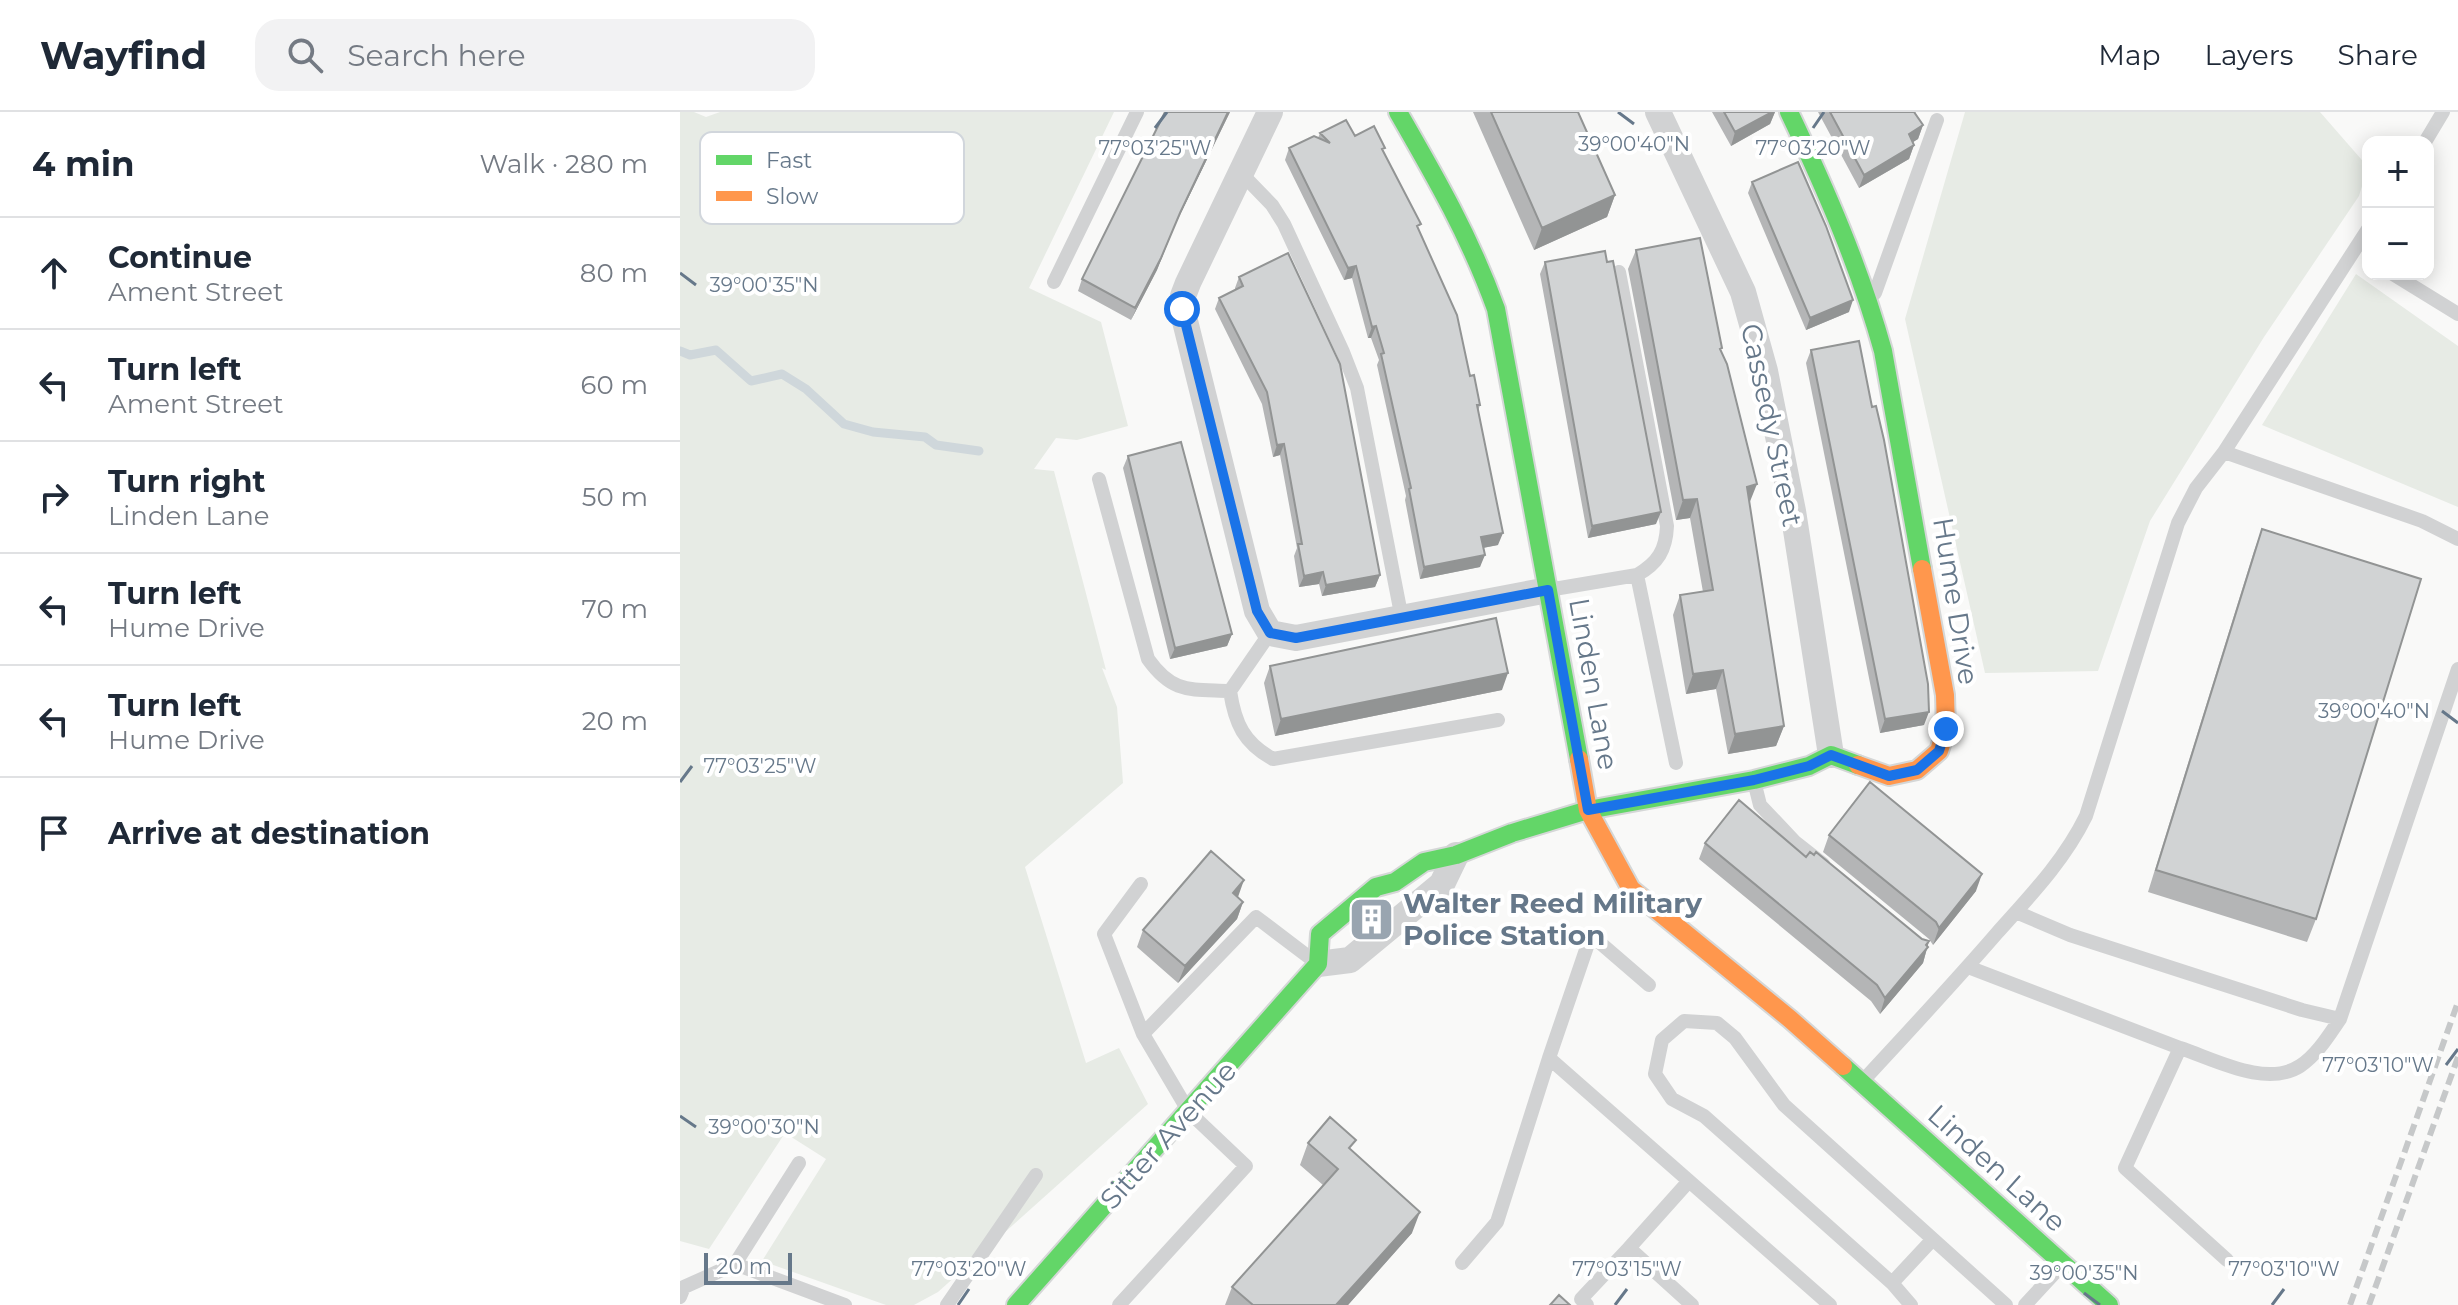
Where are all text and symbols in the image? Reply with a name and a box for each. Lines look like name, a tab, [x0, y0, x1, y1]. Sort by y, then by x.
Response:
search box	[255, 19, 815, 91]
text: Wayfind	[40, 32, 207, 79]
icon: search	[283, 33, 327, 77]
text: Search here	[347, 37, 526, 74]
text: Map	[2098, 38, 2161, 72]
text: Layers	[2205, 38, 2294, 72]
text: Share	[2338, 38, 2418, 72]
legend	[700, 132, 964, 224]
text: 39°00'40"N	[1578, 132, 1690, 156]
text: 77°03'25"W	[1098, 136, 1212, 160]
text: 77°03'20"W	[1755, 136, 1871, 160]
map controls	[2362, 136, 2434, 280]
button: +	[2362, 136, 2434, 208]
text: 4 min	[32, 143, 134, 185]
text: Fast	[766, 147, 812, 174]
text: Walk · 280 m	[480, 148, 648, 180]
text: Slow	[766, 183, 819, 210]
button: −	[2362, 208, 2434, 280]
text: Continue	[108, 239, 252, 276]
icon: ahead	[32, 251, 76, 295]
text: 80 m	[580, 257, 648, 289]
text: 39°00'35"N	[709, 273, 819, 297]
text: Ament Street	[108, 276, 283, 308]
route start	[1164, 291, 1200, 327]
street label: Cassedy Street	[1734, 321, 1810, 529]
text: Turn left	[108, 351, 241, 388]
icon: left	[32, 363, 76, 407]
text: 60 m	[581, 369, 648, 401]
text: Ament Street	[108, 388, 283, 420]
text: Turn right	[108, 463, 265, 500]
icon: right	[32, 475, 76, 519]
text: 50 m	[582, 481, 648, 513]
text: Linden Lane	[108, 500, 270, 532]
street label: Hume Drive	[1926, 515, 1986, 687]
text: Turn left	[108, 575, 241, 612]
icon: left	[32, 587, 76, 631]
text: 70 m	[582, 593, 648, 625]
street label: Linden Lane	[1562, 595, 1626, 773]
text: Hume Drive	[108, 612, 265, 644]
text: Turn left	[108, 687, 241, 724]
icon: left	[32, 699, 76, 743]
text: 39°00'40"N	[2318, 699, 2430, 723]
text: 20 m	[582, 705, 648, 737]
route end	[1928, 711, 1964, 747]
text: Hume Drive	[108, 724, 265, 756]
text: 77°03'25"W	[703, 754, 817, 778]
icon: arrive	[32, 811, 76, 855]
text: Arrive at destination	[108, 815, 430, 852]
place label: Walter Reed Military Police Station	[1403, 886, 1702, 952]
building icon: Walter Reed Military Police Station	[1348, 895, 1396, 943]
text: 77°03'10"W	[2322, 1053, 2434, 1077]
street label: Sitter Avenue	[1093, 1054, 1243, 1216]
street label: Linden Lane	[1921, 1097, 2073, 1239]
text: 39°00'30"N	[708, 1115, 820, 1139]
scale bar	[704, 1249, 792, 1285]
text: 20 m	[716, 1253, 772, 1280]
text: 77°03'20"W	[911, 1257, 1027, 1281]
text: 77°03'15"W	[1572, 1257, 1682, 1281]
text: 77°03'10"W	[2228, 1257, 2340, 1281]
text: 39°00'35"N	[2029, 1261, 2139, 1285]

